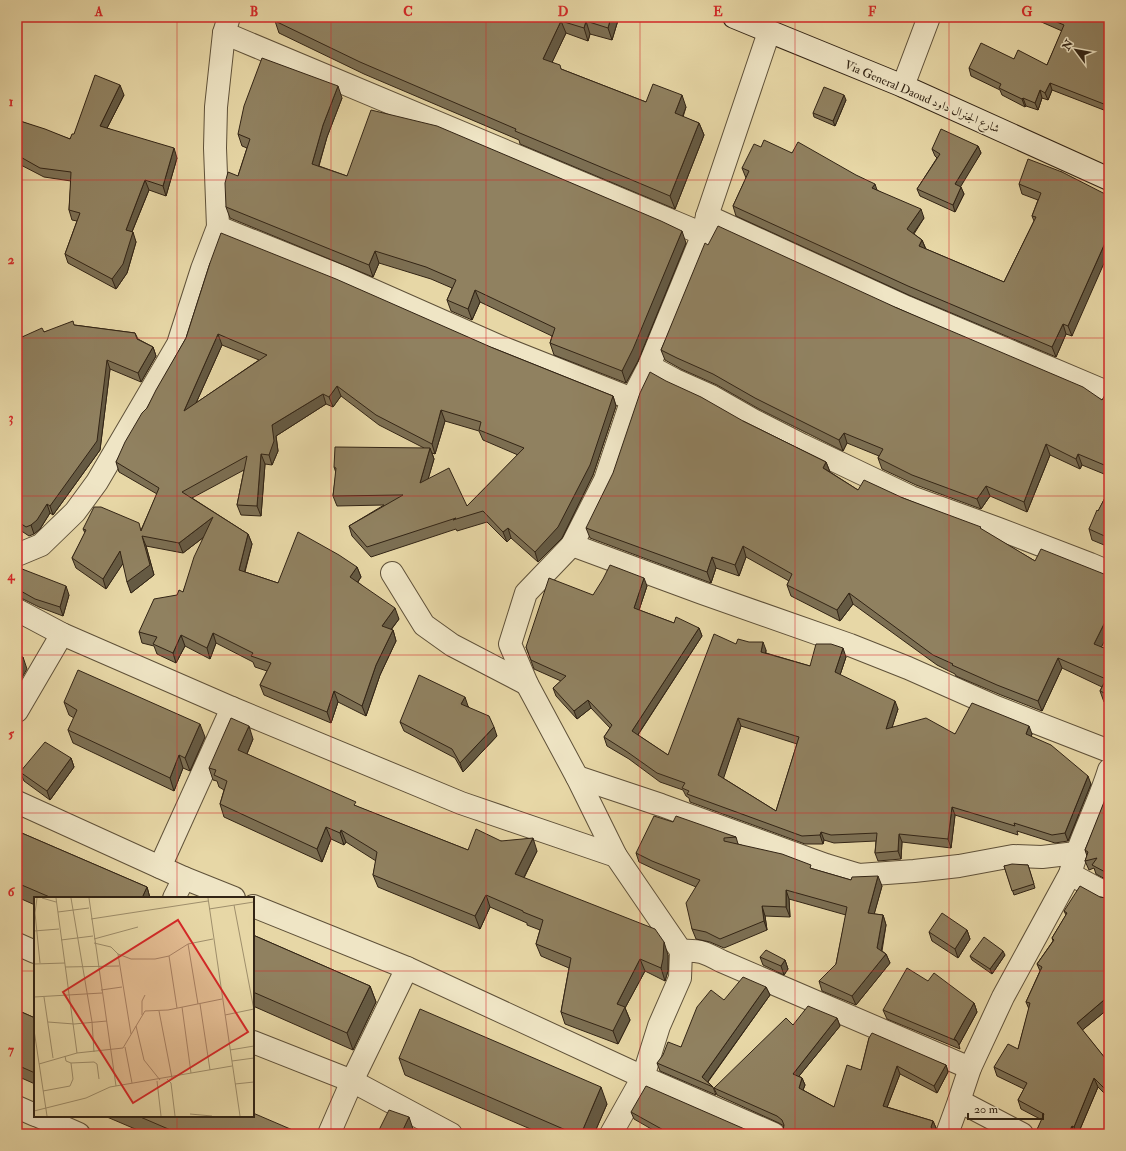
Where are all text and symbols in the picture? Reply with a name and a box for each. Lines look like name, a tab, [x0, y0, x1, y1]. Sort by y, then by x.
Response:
text: A	[94, 4, 104, 20]
text: B	[250, 4, 258, 20]
text: C	[403, 4, 413, 20]
text: D	[558, 4, 569, 20]
text: E	[713, 4, 723, 20]
text: F	[868, 4, 877, 20]
text: G	[1022, 4, 1033, 20]
north arrow	[1056, 30, 1096, 70]
text: N	[1059, 36, 1077, 53]
street label: Via General Daoud شارع الجنرال داود	[841, 57, 1002, 139]
text: 1	[9, 94, 14, 110]
text: 2	[8, 252, 15, 268]
text: 3	[9, 410, 14, 426]
text: 4	[6, 568, 15, 584]
text: 5	[8, 726, 14, 742]
text: 6	[8, 884, 16, 900]
inset map	[34, 897, 254, 1117]
text: 7	[8, 1042, 15, 1058]
scale bar	[968, 1095, 1043, 1121]
text: 20 m	[974, 1102, 999, 1117]

